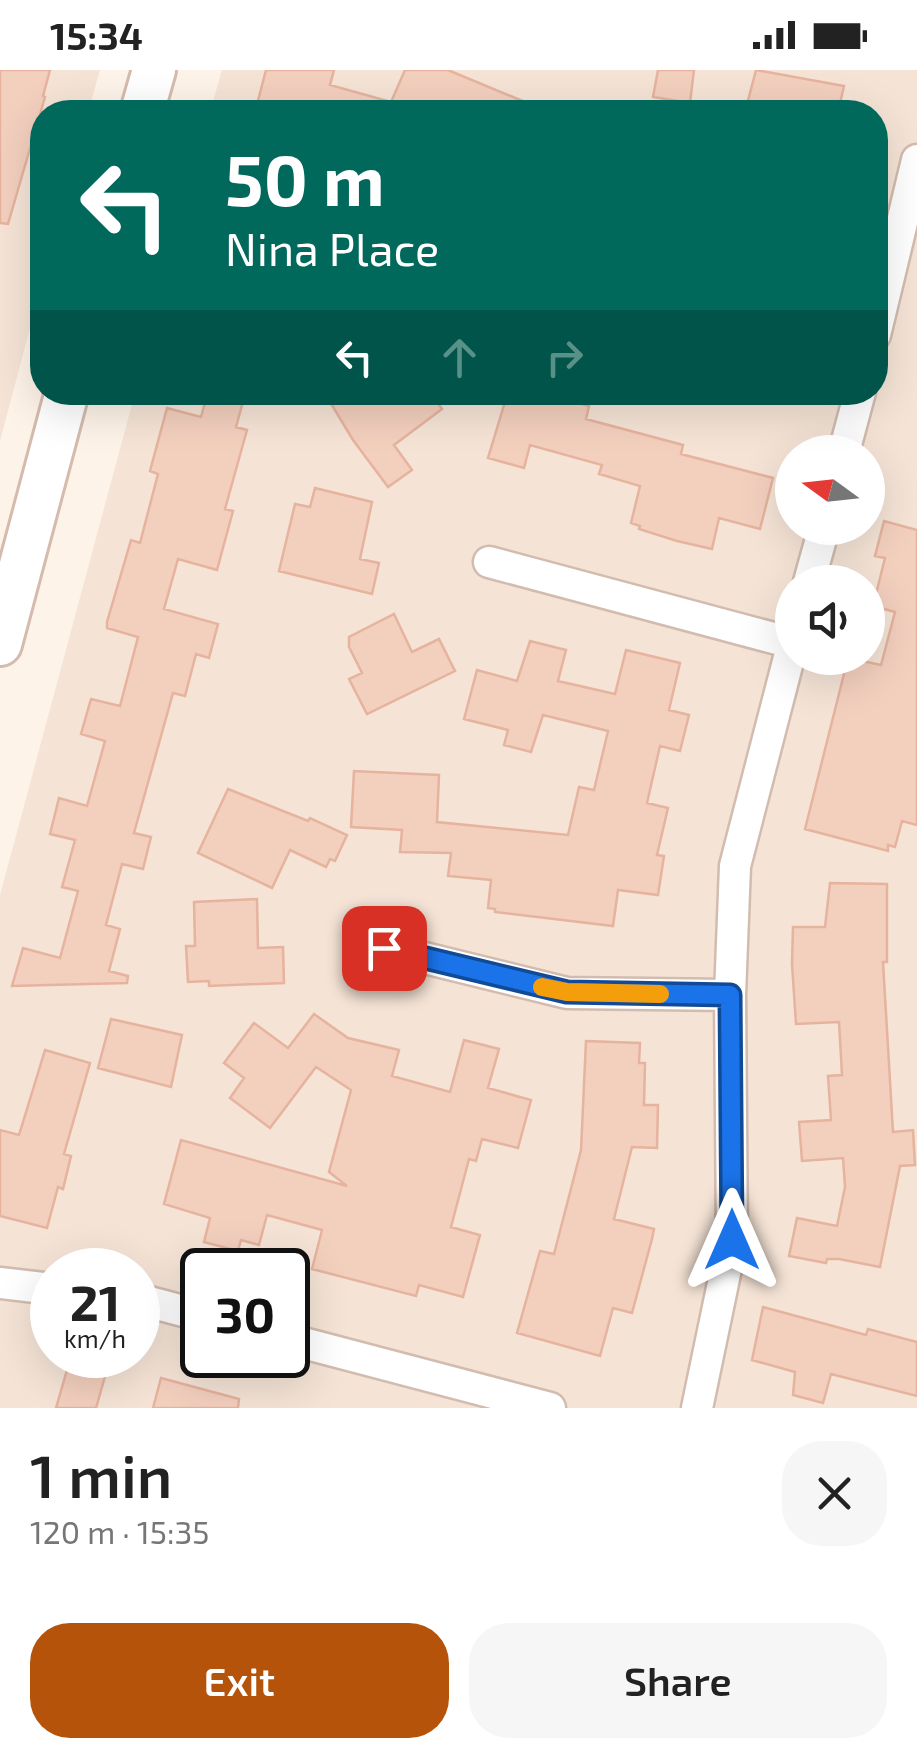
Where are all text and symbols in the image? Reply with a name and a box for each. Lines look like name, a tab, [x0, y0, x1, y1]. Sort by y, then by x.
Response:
text: 15:34	[50, 12, 143, 58]
text: 50 m	[225, 136, 385, 220]
icon: left	[60, 140, 190, 270]
text: Nina Place	[225, 221, 439, 275]
icon: left	[327, 330, 382, 385]
icon: ahead	[432, 330, 487, 385]
icon: right	[537, 330, 592, 385]
north arrow	[775, 435, 885, 545]
map controls	[775, 435, 885, 675]
button: sound	[775, 565, 885, 675]
pin	[342, 906, 427, 991]
icon: arrive	[357, 921, 412, 976]
position arrow	[680, 1188, 784, 1292]
speed limit sign: 30	[180, 1248, 310, 1378]
text: 21	[70, 1271, 120, 1331]
text: km/h	[64, 1323, 126, 1353]
text: 1 min	[30, 1438, 172, 1510]
button: close	[782, 1441, 887, 1546]
text: 120 m · 15:35	[30, 1512, 209, 1550]
button: Exit	[30, 1623, 449, 1738]
button: Share	[469, 1623, 887, 1738]

